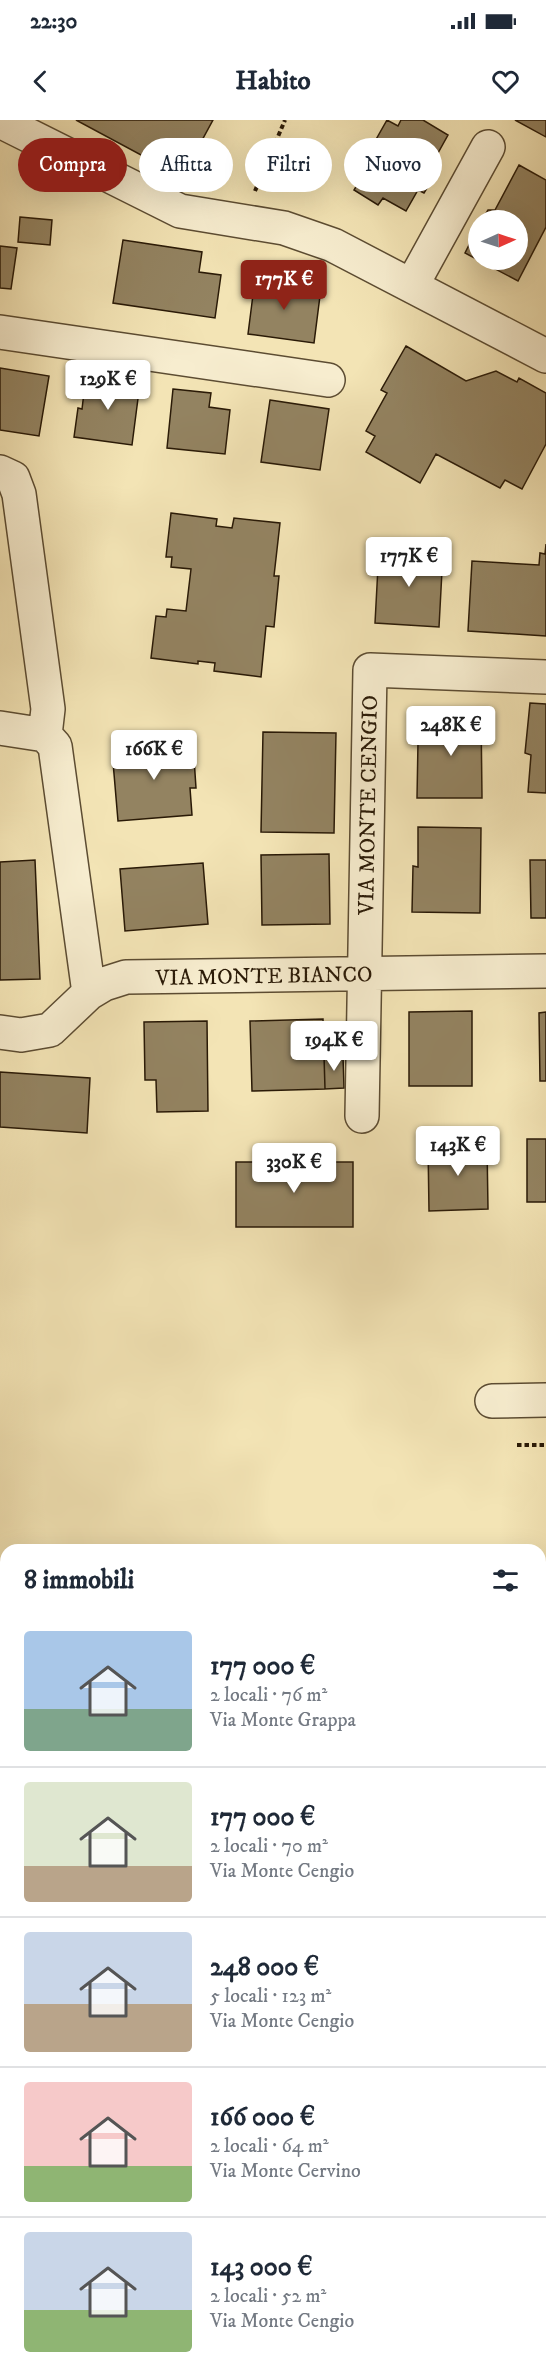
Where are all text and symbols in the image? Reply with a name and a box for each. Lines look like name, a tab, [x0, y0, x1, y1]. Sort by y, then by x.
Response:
text: 22:30	[30, 8, 77, 35]
text: Habito	[235, 64, 311, 98]
icon: back	[24, 65, 57, 98]
icon: heart	[489, 65, 522, 98]
chip: Compra	[18, 138, 127, 192]
chip: Affitta	[139, 138, 233, 192]
chip: Filtri	[245, 138, 332, 192]
chip: Nuovo	[344, 138, 442, 192]
north arrow	[468, 210, 528, 270]
map controls	[468, 210, 528, 270]
pin: 177K €	[235, 260, 333, 311]
text: 177K €	[255, 267, 313, 292]
pin: 129K €	[59, 360, 157, 411]
text: 129K €	[79, 367, 137, 392]
pin: 177K €	[360, 537, 458, 588]
text: 177K €	[380, 544, 438, 569]
street label: VIA MONTE CENGIO	[353, 695, 384, 916]
pin: 248K €	[402, 706, 500, 757]
text: 248K €	[420, 713, 482, 738]
pin: 166K €	[105, 730, 203, 781]
text: 166K €	[125, 737, 183, 762]
street label: VIA MONTE BIANCO	[154, 961, 373, 992]
pin: 194K €	[285, 1021, 383, 1072]
text: 194K €	[305, 1028, 363, 1053]
pin: 143K €	[409, 1126, 507, 1177]
text: 143K €	[430, 1133, 486, 1158]
pin: 330K €	[245, 1143, 343, 1194]
text: 330K €	[266, 1150, 322, 1175]
text: 8 immobili	[24, 1564, 134, 1597]
icon: filters	[489, 1564, 522, 1597]
text: 177 000 €	[210, 1650, 315, 1683]
icon: home	[72, 1655, 144, 1727]
text: 2 locali · 76 m²	[210, 1683, 328, 1708]
text: Via Monte Grappa	[210, 1708, 356, 1733]
text: 177 000 €	[210, 1801, 315, 1834]
icon: home	[72, 1806, 144, 1878]
text: 2 locali · 70 m²	[210, 1834, 328, 1859]
text: Via Monte Cengio	[210, 1859, 354, 1884]
text: 248 000 €	[210, 1951, 319, 1984]
icon: home	[72, 1956, 144, 2028]
text: 5 locali · 123 m²	[210, 1984, 331, 2009]
text: Via Monte Cengio	[210, 2009, 354, 2034]
text: 166 000 €	[210, 2101, 315, 2134]
icon: home	[72, 2106, 144, 2178]
text: 2 locali · 64 m²	[210, 2134, 329, 2159]
text: Via Monte Cervino	[210, 2159, 361, 2184]
text: 143 000 €	[210, 2251, 313, 2284]
icon: home	[72, 2256, 144, 2328]
text: 2 locali · 52 m²	[210, 2284, 326, 2309]
text: Via Monte Cengio	[210, 2309, 354, 2334]

